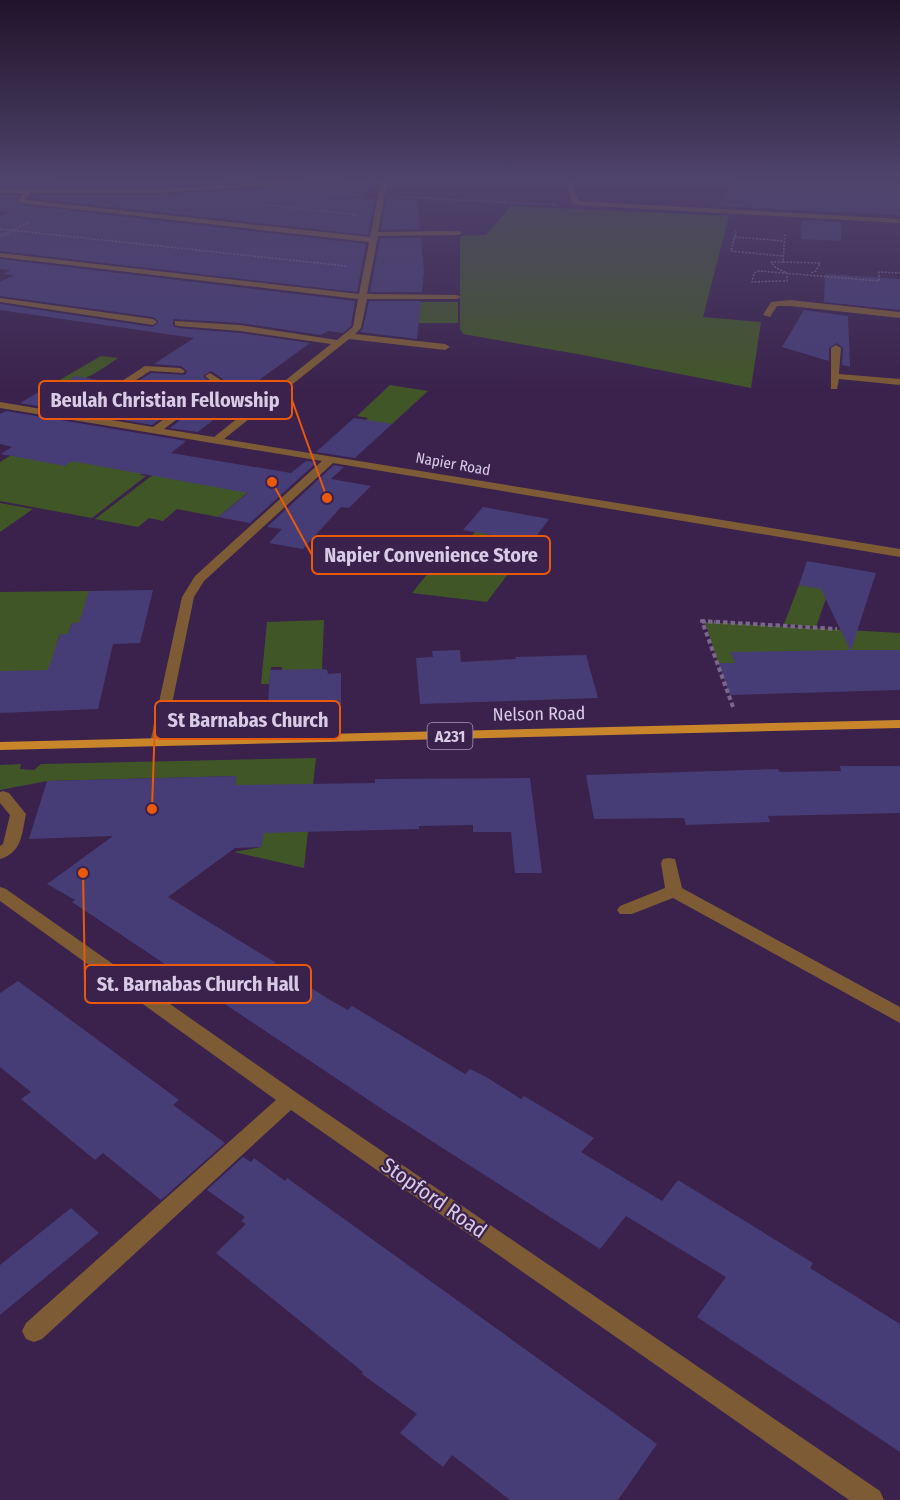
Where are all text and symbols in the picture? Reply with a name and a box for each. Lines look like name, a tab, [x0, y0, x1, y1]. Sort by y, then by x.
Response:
callout: Beulah Christian Fellowship	[39, 381, 292, 419]
text: Beulah Christian Fellowship	[50, 388, 280, 412]
street label: Napier Road	[414, 449, 492, 479]
callout: Napier Convenience Store	[312, 536, 550, 574]
text: Napier Convenience Store	[324, 543, 538, 567]
callout: St Barnabas Church	[155, 701, 340, 739]
street label: Nelson Road	[492, 702, 586, 726]
text: St Barnabas Church	[168, 708, 329, 732]
road number: A231	[428, 723, 472, 749]
callout: St. Barnabas Church Hall	[85, 965, 311, 1003]
text: St. Barnabas Church Hall	[97, 972, 300, 996]
street label: Stopford Road	[376, 1152, 492, 1244]

